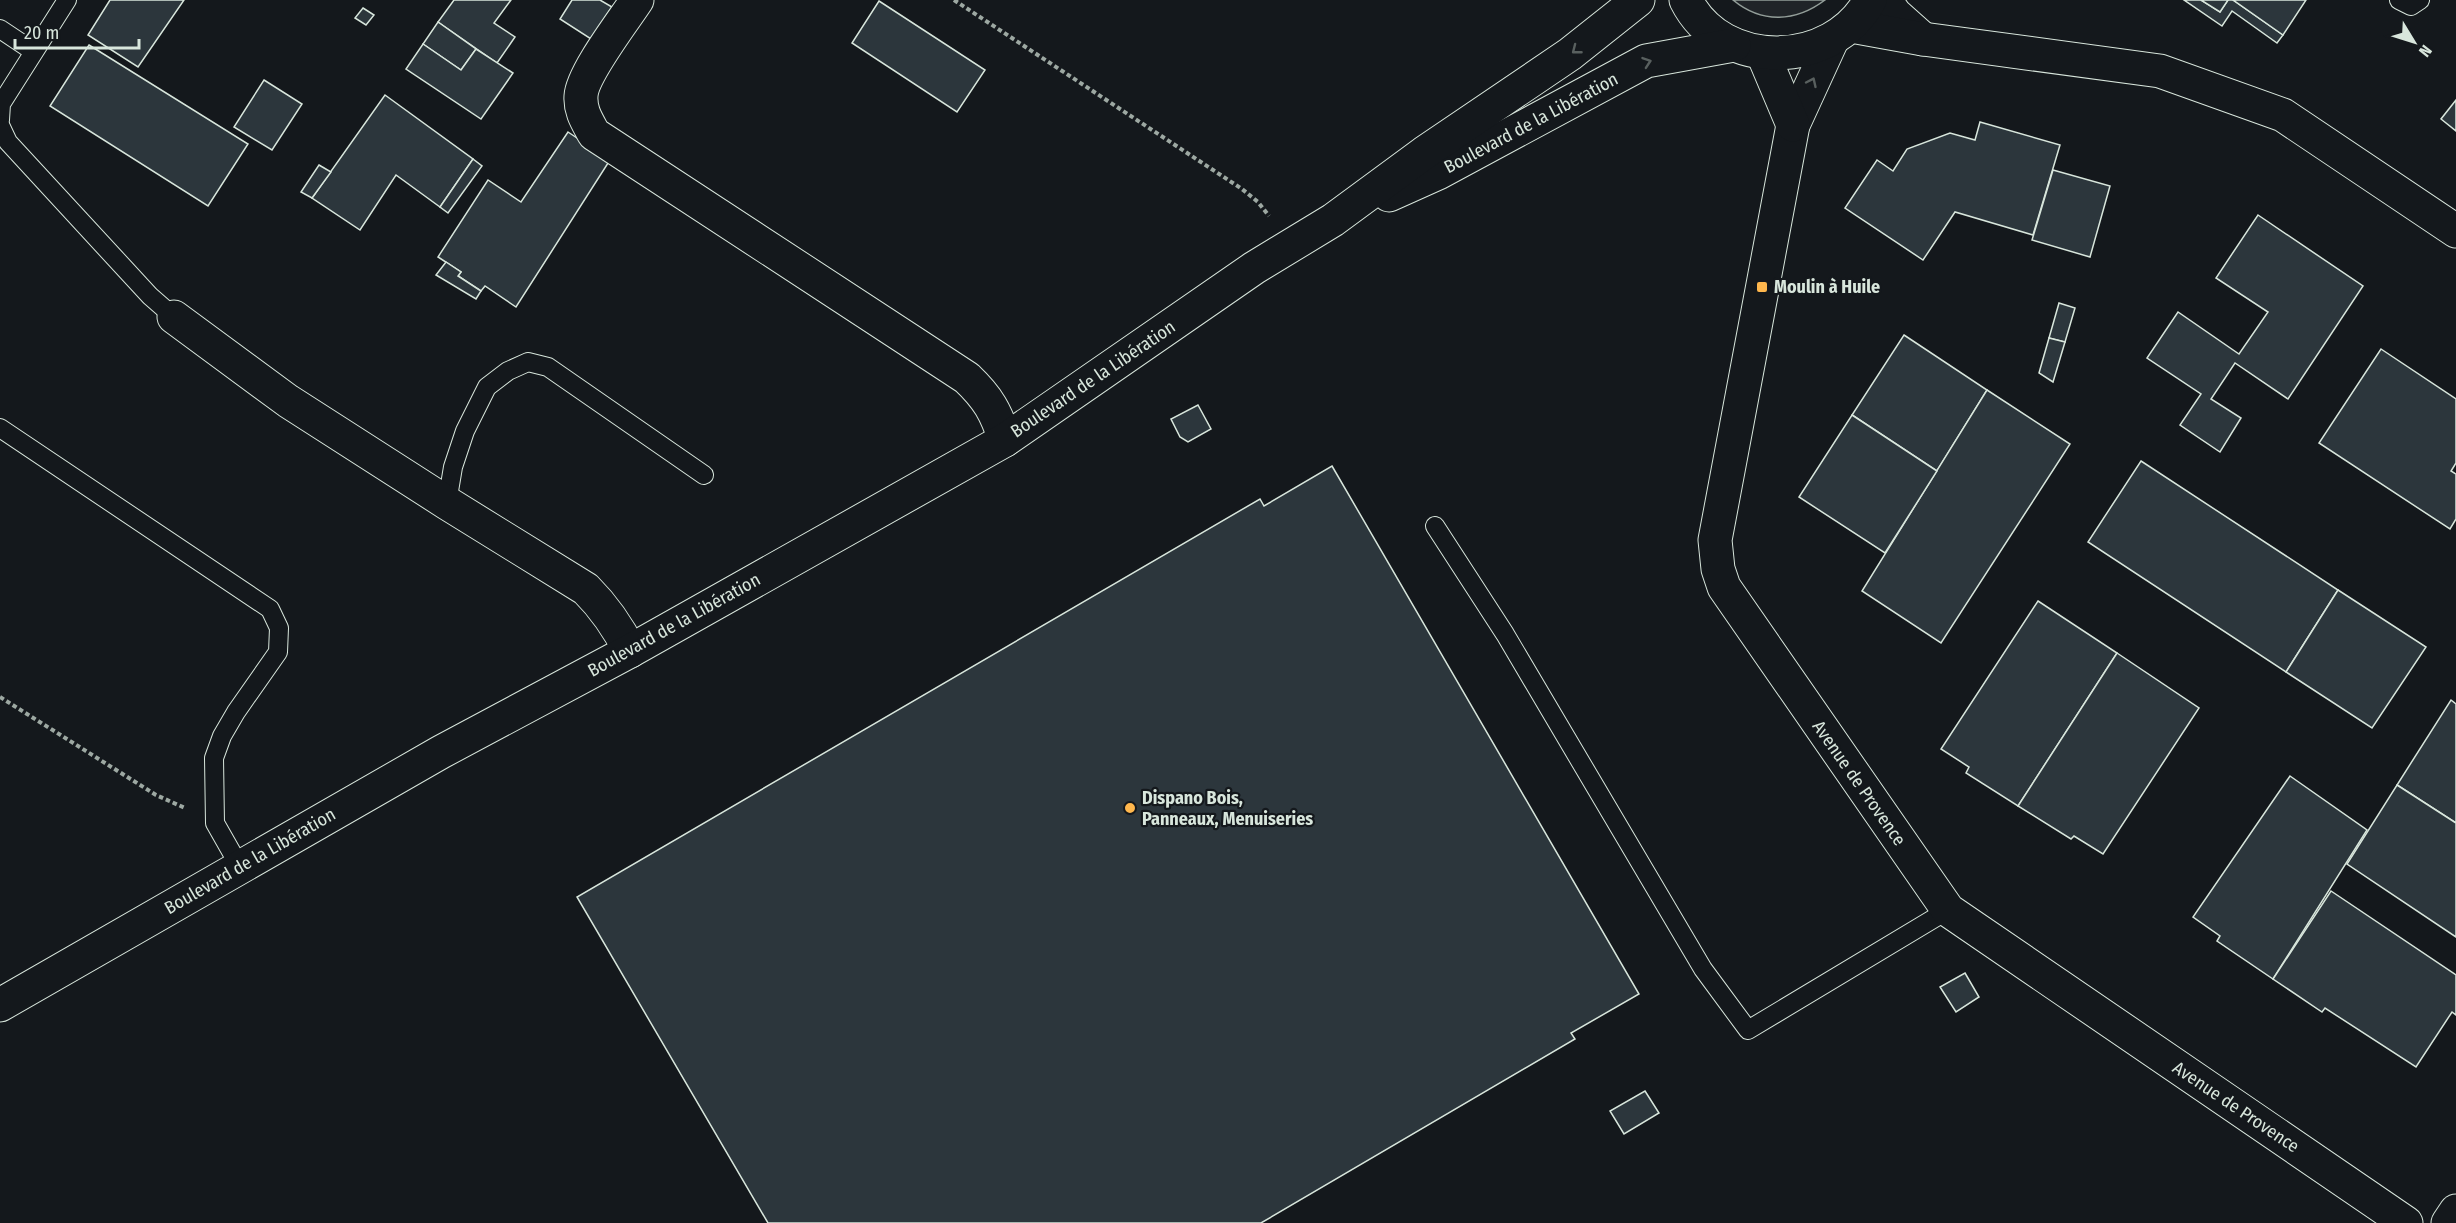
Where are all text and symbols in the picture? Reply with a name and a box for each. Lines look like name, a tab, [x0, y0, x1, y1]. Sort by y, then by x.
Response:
scale bar	[15, 12, 140, 50]
north arrow	[2384, 12, 2444, 72]
text: 20 m	[24, 22, 59, 44]
text: N	[2415, 41, 2436, 61]
one-way arrow	[1572, 42, 1583, 53]
one-way arrow	[1642, 57, 1652, 69]
street label: Boulevard de la Libération	[1440, 68, 1622, 178]
one-way arrow	[1805, 78, 1817, 89]
place label: Moulin à Huile	[1774, 276, 1880, 298]
marker: Moulin à Huile	[1755, 280, 1769, 294]
street label: Boulevard de la Libération	[1007, 316, 1179, 442]
street label: Boulevard de la Libération	[584, 568, 764, 682]
street label: Avenue de Provence	[1808, 716, 1910, 850]
place label: Dispano Bois, Panneaux, Menuiseries	[1142, 787, 1313, 830]
marker: Dispano Bois, Panneaux, Menuiseries	[1123, 801, 1137, 815]
street label: Boulevard de la Libération	[161, 803, 339, 919]
street label: Avenue de Provence	[2169, 1057, 2304, 1158]

